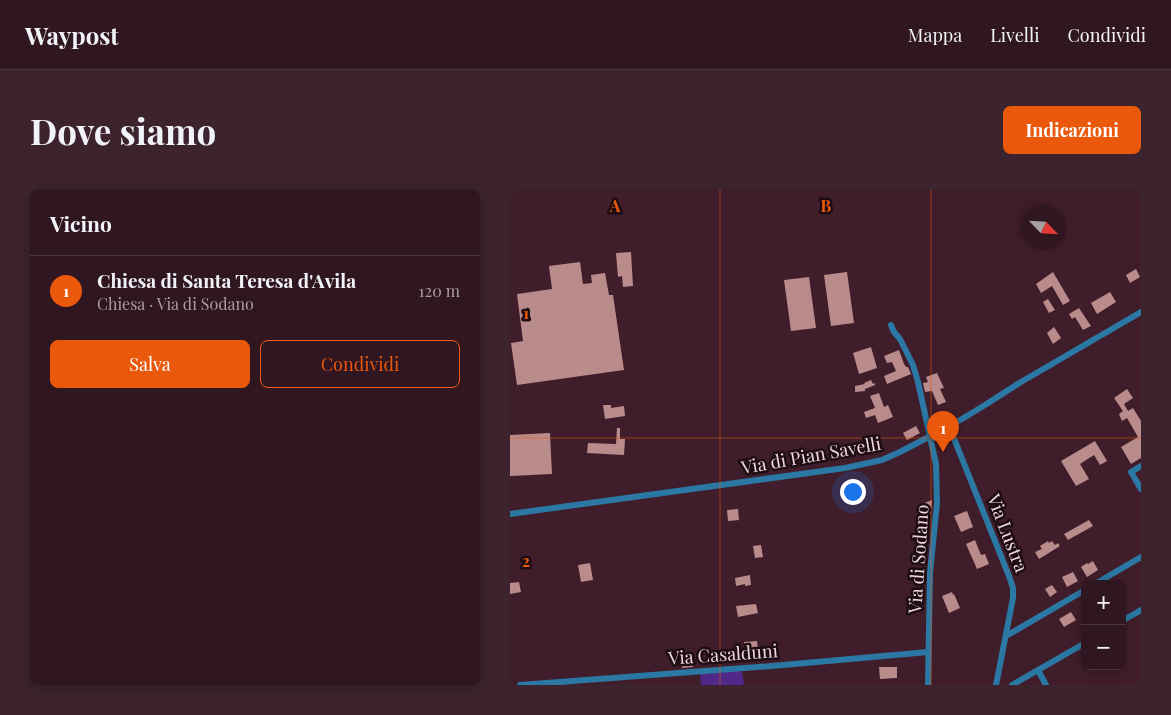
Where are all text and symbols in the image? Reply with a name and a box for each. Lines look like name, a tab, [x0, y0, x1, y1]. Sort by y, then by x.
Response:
text: Waypost	[25, 19, 119, 51]
text: Mappa	[908, 23, 962, 47]
text: Livelli	[990, 23, 1039, 47]
text: Condividi	[1067, 23, 1146, 47]
button: Indicazioni	[1003, 106, 1141, 154]
text: Dove siamo	[30, 107, 216, 154]
text: A	[609, 195, 621, 216]
text: B	[821, 195, 832, 216]
north arrow	[1021, 205, 1066, 250]
text: Vicino	[50, 209, 112, 237]
text: Chiesa di Santa Teresa d'Avila	[97, 267, 356, 293]
text: 1	[63, 280, 69, 301]
text: 120 m	[419, 280, 460, 301]
text: Chiesa · Via di Sodano	[97, 293, 254, 314]
text: 1	[523, 302, 529, 323]
button: Salva	[50, 340, 250, 388]
button: Condividi	[260, 340, 460, 388]
pin: 1	[927, 411, 959, 452]
street label: Via di Pian Savelli	[738, 431, 883, 479]
your location	[840, 479, 866, 505]
street label: Via Lustra	[982, 490, 1034, 576]
street label: Via di Sodano	[902, 504, 934, 615]
text: 2	[522, 550, 530, 571]
map controls	[1081, 580, 1126, 670]
button: +	[1081, 580, 1126, 625]
button: −	[1081, 625, 1126, 670]
street label: Via Casalduni	[666, 638, 779, 670]

